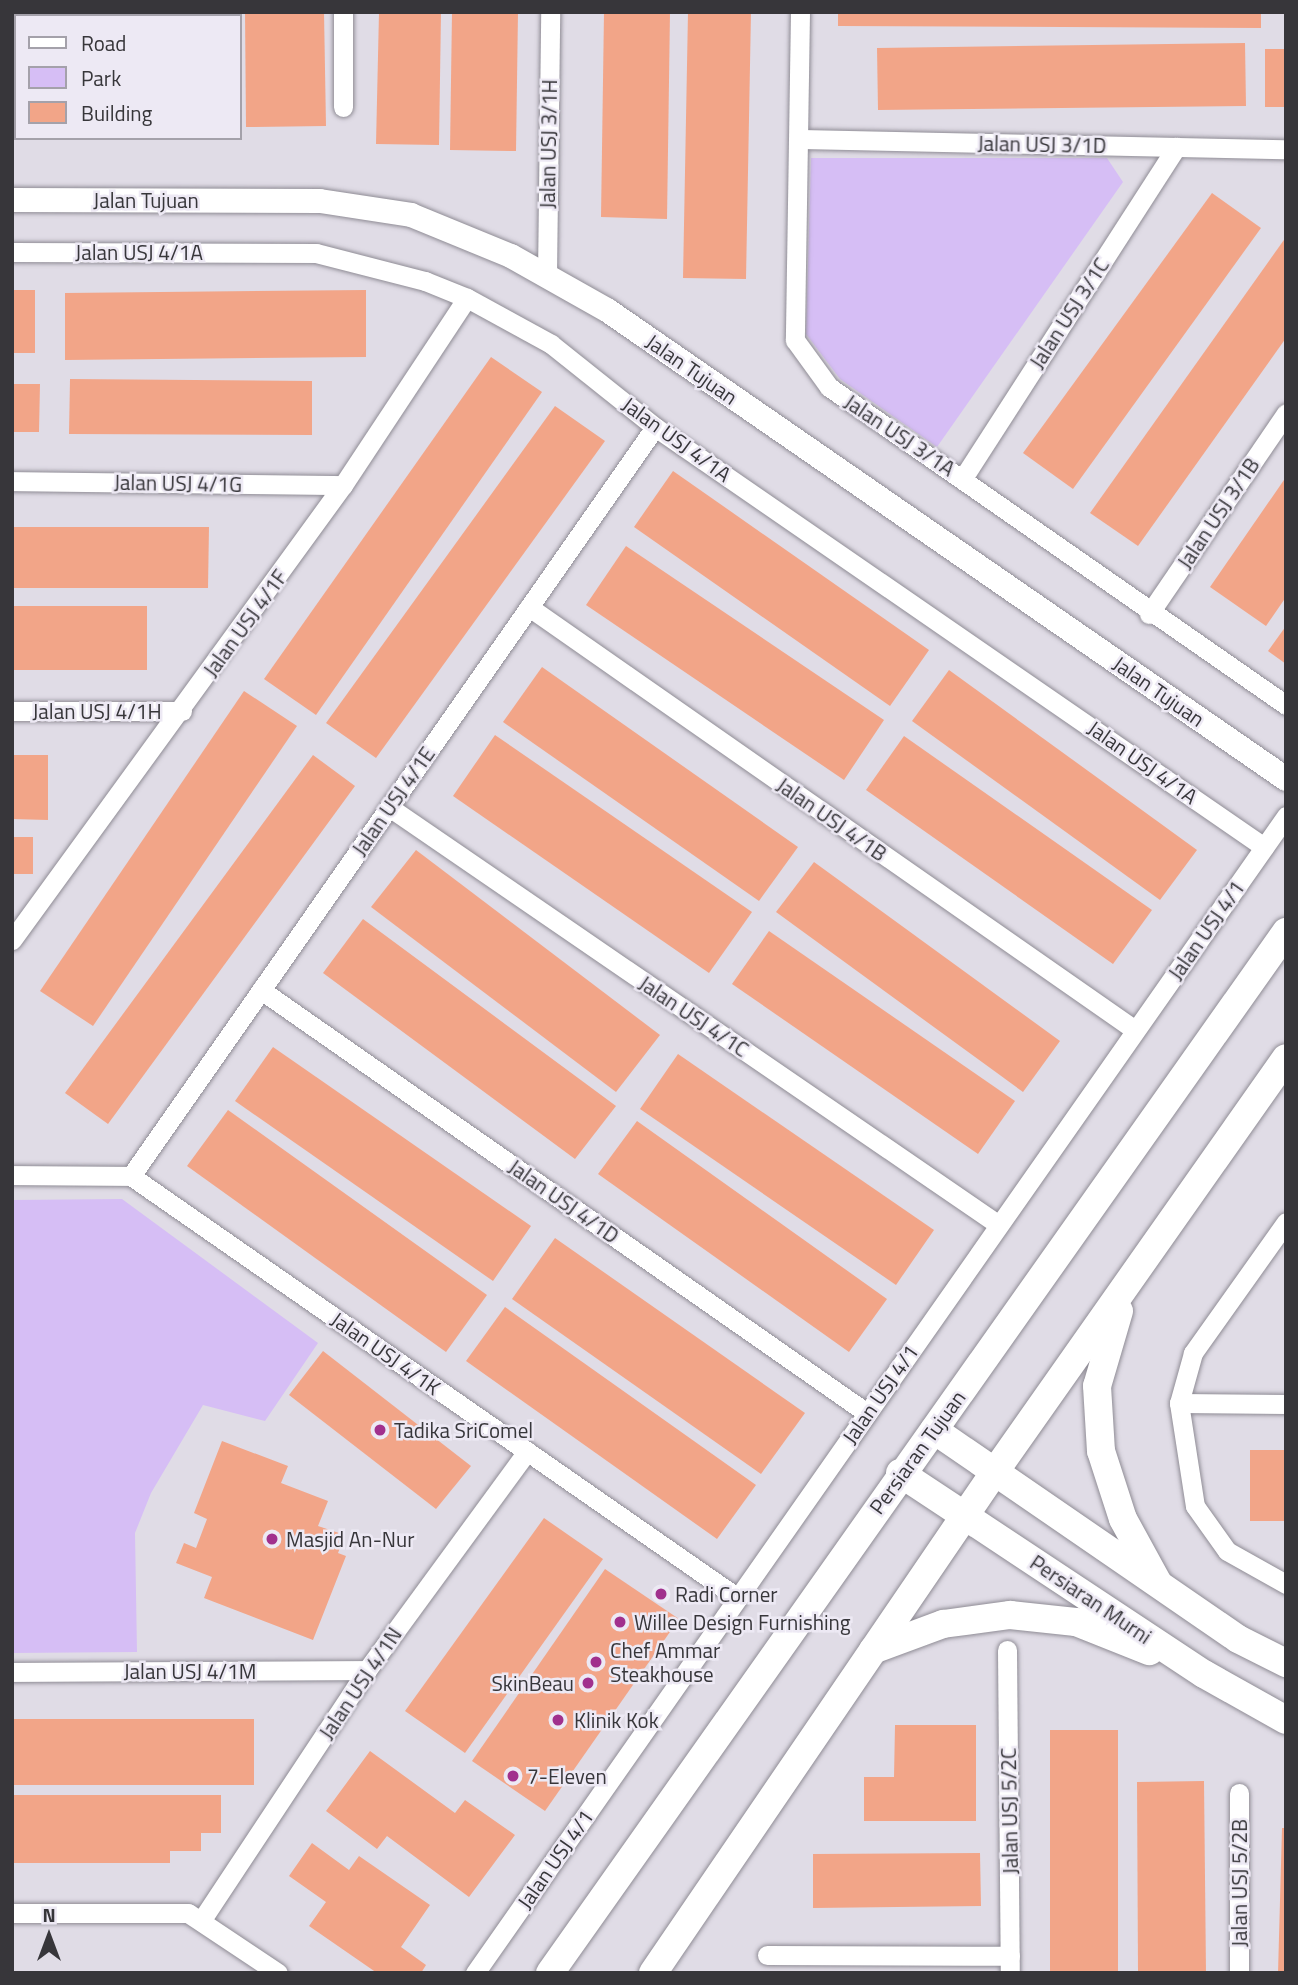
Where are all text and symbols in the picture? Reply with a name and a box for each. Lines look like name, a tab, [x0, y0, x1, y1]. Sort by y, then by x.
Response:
legend	[14, 14, 242, 140]
text: Road	[81, 27, 126, 59]
text: Park	[81, 62, 121, 94]
street label: Jalan USJ 3/1H	[534, 79, 562, 209]
text: Building	[81, 97, 152, 129]
street label: Jalan USJ 3/1D	[977, 130, 1107, 158]
street label: Jalan Tujuan	[93, 187, 199, 213]
street label: Jalan USJ 4/1A	[75, 239, 203, 265]
street label: Jalan USJ 3/1C	[1024, 253, 1114, 373]
street label: Jalan Tujuan	[641, 328, 743, 410]
street label: Jalan USJ 3/1A	[840, 389, 960, 481]
street label: Jalan USJ 4/1A	[618, 391, 736, 487]
street label: Jalan USJ 3/1B	[1172, 453, 1264, 573]
street label: Jalan USJ 4/1G	[114, 469, 242, 497]
street label: Jalan USJ 4/1F	[198, 564, 292, 682]
street label: Jalan Tujuan	[1108, 650, 1210, 732]
street label: Jalan USJ 4/1H	[32, 698, 162, 724]
street label: Jalan USJ 4/1A	[1083, 715, 1203, 809]
street label: Jalan USJ 4/1E	[346, 742, 440, 860]
street label: Jalan USJ 4/1B	[772, 772, 892, 866]
street label: Jalan USJ 4/1	[1163, 876, 1249, 984]
street label: Jalan USJ 4/1C	[634, 970, 754, 1062]
street label: Jalan USJ 4/1D	[504, 1154, 624, 1248]
street label: Jalan USJ 4/1K	[327, 1306, 445, 1400]
street label: Jalan USJ 4/1	[837, 1340, 923, 1448]
street label: Persiaran Tujuan	[864, 1385, 970, 1519]
place label: Tadika SriComel	[394, 1417, 533, 1443]
marker: Tadika SriComel	[372, 1422, 388, 1438]
place label: Masjid An-Nur	[286, 1526, 414, 1552]
marker: Masjid An-Nur	[264, 1531, 280, 1547]
street label: Persiaran Murni	[1026, 1549, 1156, 1649]
place label: Radi Corner	[675, 1581, 778, 1607]
marker: Radi Corner	[653, 1586, 669, 1602]
place label: Willee Design Furnishing	[634, 1609, 851, 1635]
marker: Willee Design Furnishing	[612, 1614, 628, 1630]
street label: Jalan USJ 4/1N	[313, 1622, 407, 1744]
place label: Chef Ammar Steakhouse	[610, 1637, 720, 1687]
marker: Chef Ammar Steakhouse	[588, 1654, 604, 1670]
street label: Jalan USJ 4/1M	[124, 1658, 256, 1684]
place label: SkinBeau	[491, 1670, 574, 1696]
marker: SkinBeau	[580, 1675, 596, 1691]
place label: Klinik Kok	[574, 1707, 659, 1733]
marker: Klinik Kok	[548, 1710, 568, 1730]
street label: Jalan USJ 5/2C	[995, 1747, 1023, 1875]
place label: 7-Eleven	[527, 1763, 607, 1789]
marker: 7-Eleven	[505, 1768, 521, 1784]
street label: Jalan USJ 4/1	[512, 1805, 598, 1913]
street label: Jalan USJ 5/2B	[1226, 1819, 1252, 1947]
text: N	[42, 1900, 56, 1929]
north arrow	[14, 1901, 84, 1971]

